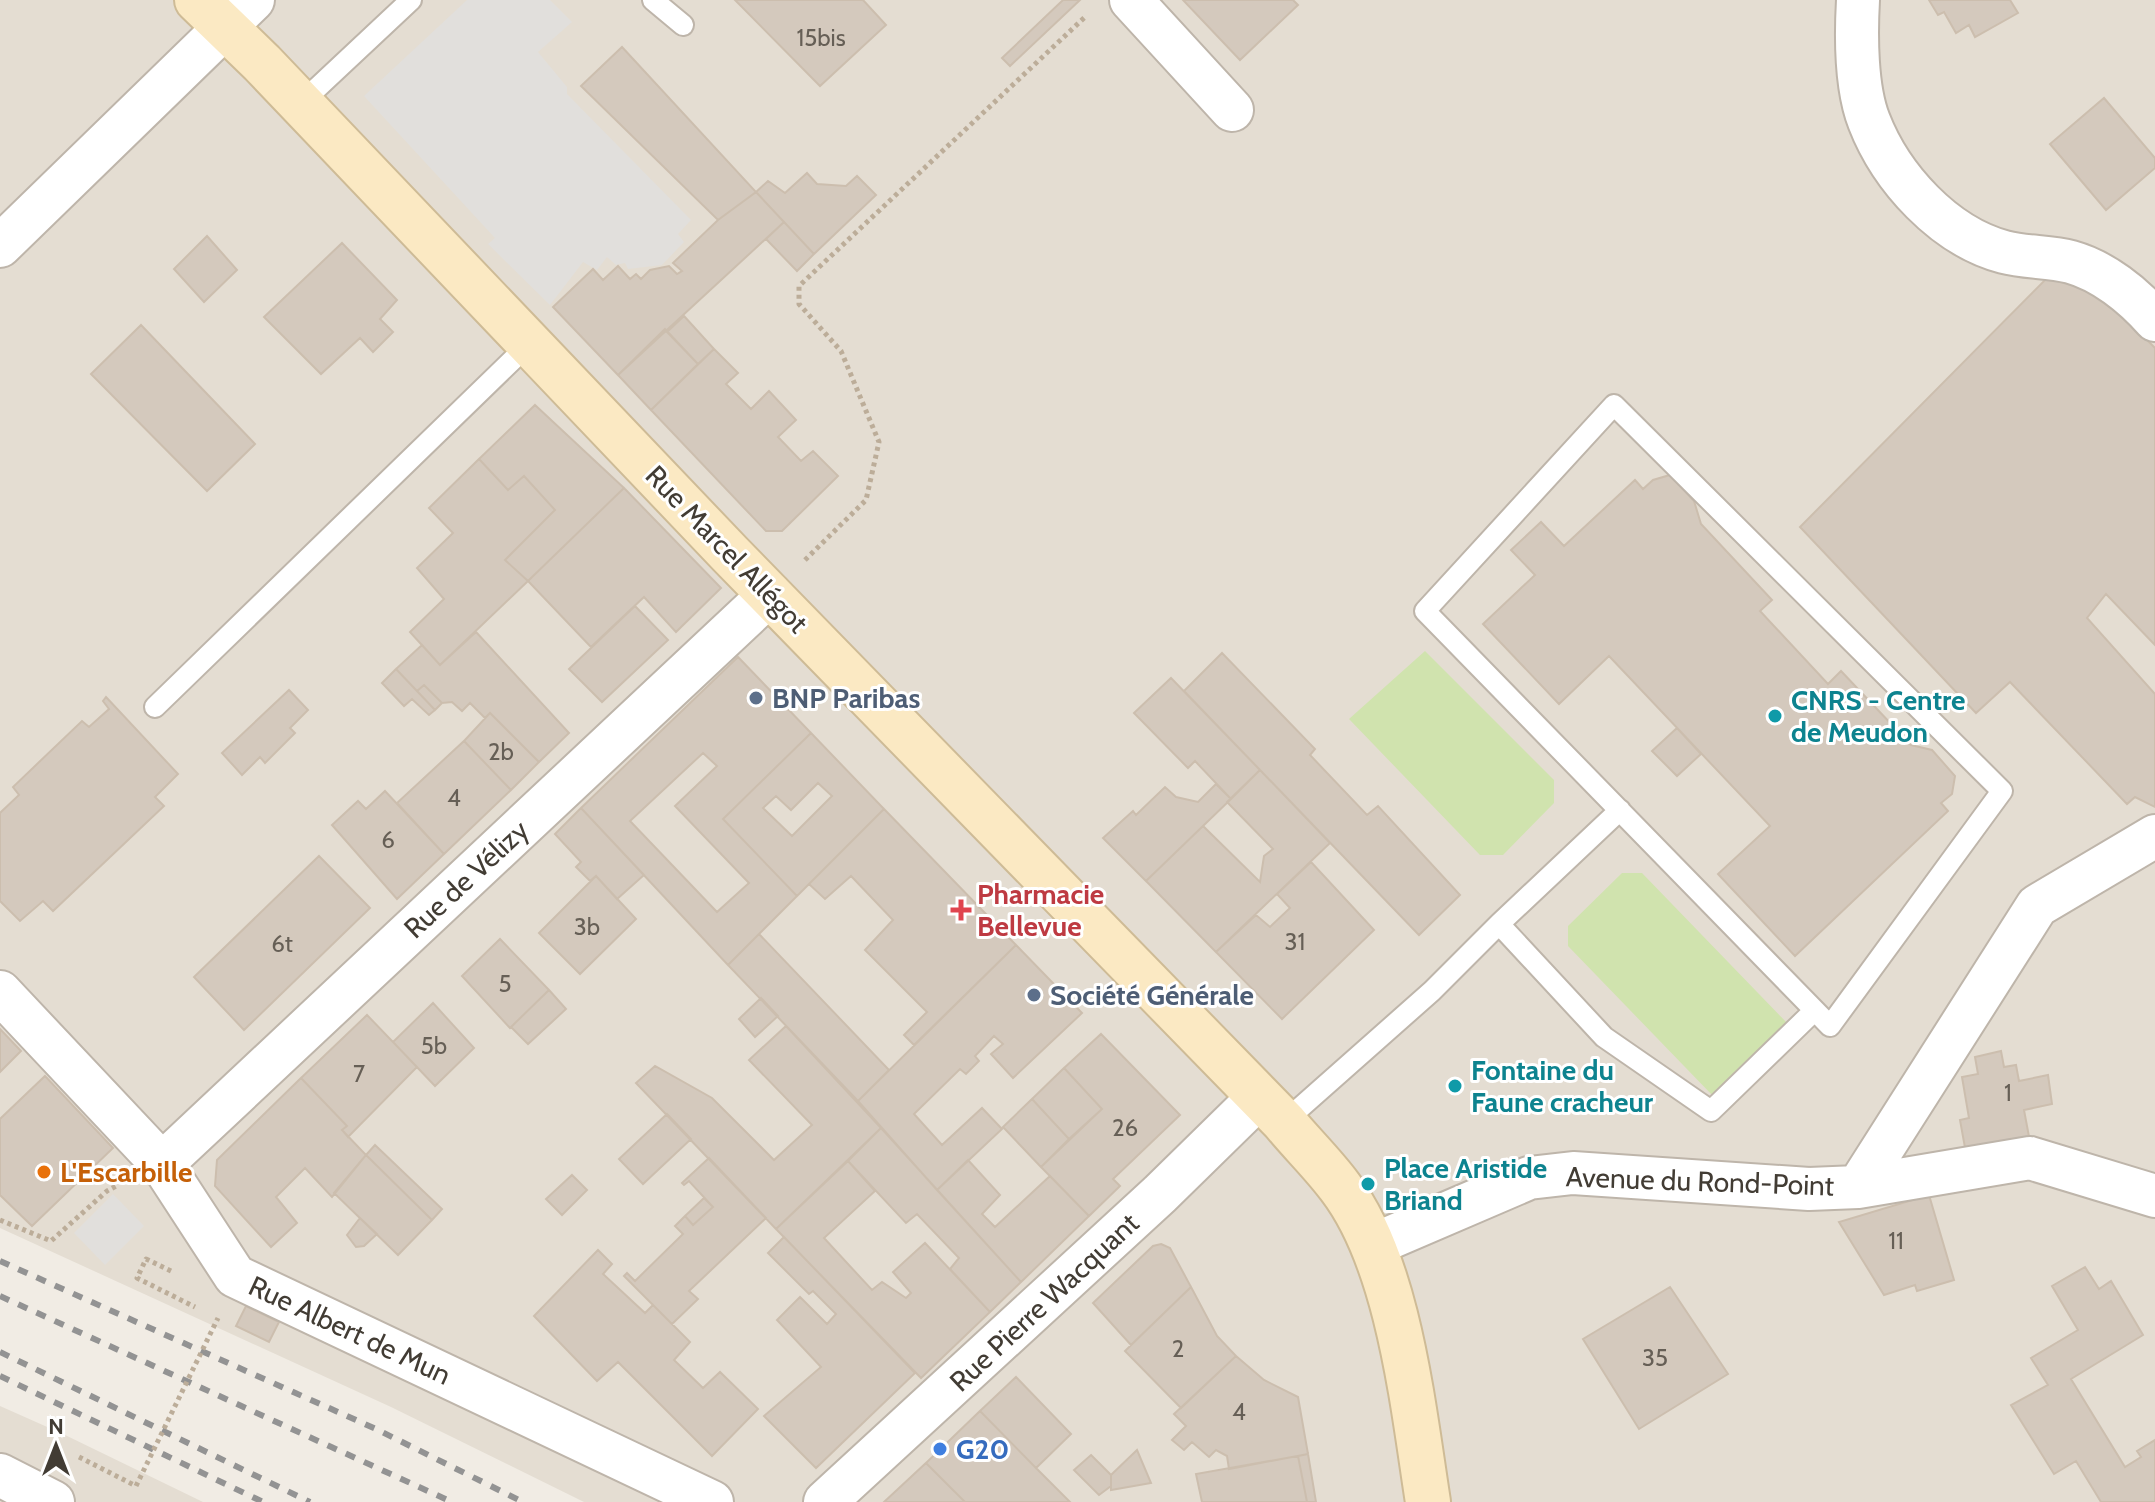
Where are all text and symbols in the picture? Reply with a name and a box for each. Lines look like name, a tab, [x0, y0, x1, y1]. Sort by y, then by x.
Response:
house number: 15bis	[796, 23, 846, 52]
street label: Rue Marcel Allégot	[639, 458, 815, 640]
place label: BNP Paribas	[772, 681, 920, 715]
place label: CNRS - Centre de Meudon	[1791, 683, 1965, 749]
marker: BNP Paribas	[747, 689, 765, 707]
marker: CNRS - Centre de Meudon	[1766, 707, 1784, 725]
house number: 2b	[488, 737, 514, 766]
house number: 4	[447, 783, 461, 812]
street label: Rue de Vélizy	[397, 813, 535, 945]
house number: 6	[381, 825, 395, 854]
place label: Pharmacie Bellevue	[977, 877, 1104, 943]
marker: Pharmacie Bellevue	[952, 901, 970, 919]
house number: 3b	[574, 912, 600, 941]
house number: 31	[1285, 927, 1305, 956]
house number: 6t	[271, 929, 293, 958]
house number: 5	[499, 969, 511, 998]
place label: Société Générale	[1050, 978, 1254, 1012]
marker: Société Générale	[1025, 986, 1043, 1004]
house number: 5b	[421, 1031, 447, 1060]
place label: Fontaine du Faune cracheur	[1471, 1053, 1654, 1119]
house number: 7	[353, 1059, 365, 1088]
marker: Fontaine du Faune cracheur	[1446, 1077, 1464, 1095]
house number: 1	[2004, 1078, 2012, 1107]
house number: 26	[1112, 1113, 1138, 1142]
place label: Place Aristide Briand	[1384, 1151, 1547, 1217]
place label: L'Escarbille	[60, 1155, 192, 1189]
street label: Avenue du Rond-Point	[1565, 1159, 1835, 1203]
marker: L'Escarbille	[35, 1163, 53, 1181]
marker: Place Aristide Briand	[1359, 1175, 1377, 1193]
street label: Rue Pierre Wacquant	[943, 1206, 1145, 1398]
house number: 11	[1888, 1226, 1904, 1255]
street label: Rue Albert de Mun	[244, 1268, 456, 1392]
house number: 2	[1172, 1334, 1184, 1363]
house number: 35	[1642, 1343, 1668, 1372]
house number: 4	[1232, 1397, 1246, 1426]
north arrow	[16, 1406, 96, 1486]
text: N	[48, 1413, 64, 1440]
place label: G20	[956, 1432, 1009, 1466]
marker: G20	[931, 1440, 949, 1458]

